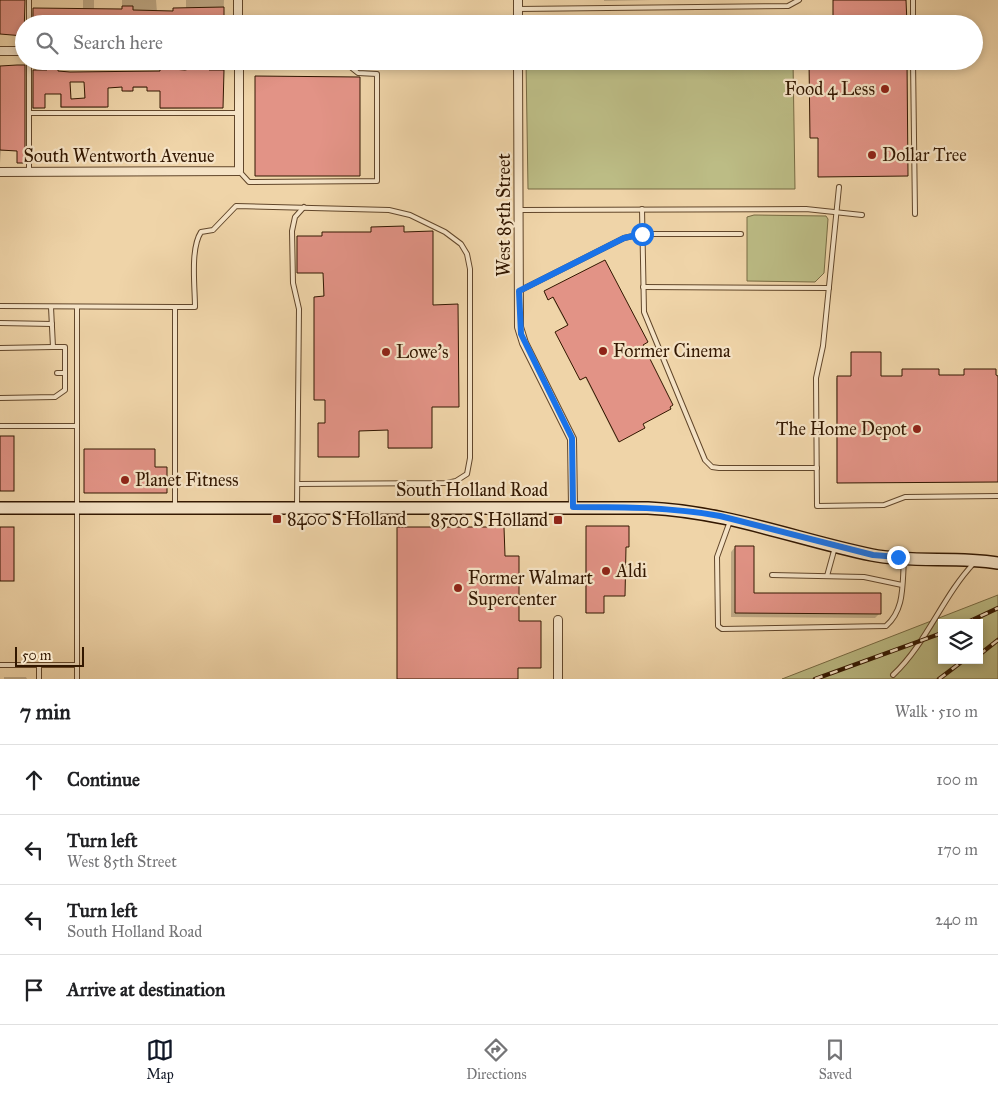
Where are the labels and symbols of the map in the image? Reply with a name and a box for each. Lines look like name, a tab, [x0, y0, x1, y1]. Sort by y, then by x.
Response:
place label: Food 4 Less	[784, 78, 875, 100]
marker: Food 4 Less	[879, 83, 891, 95]
place label: Dollar Tree	[882, 144, 967, 166]
street label: South Wentworth Avenue	[23, 145, 215, 167]
marker: Dollar Tree	[866, 149, 878, 161]
street label: West 85th Street	[493, 153, 515, 277]
route start	[631, 223, 654, 246]
place label: Former Cinema	[613, 340, 731, 362]
place label: Lowe's	[396, 341, 448, 363]
marker: Former Cinema	[597, 345, 609, 357]
marker: Lowe's	[380, 346, 392, 358]
place label: The Home Depot	[776, 418, 908, 440]
marker: The Home Depot	[911, 423, 923, 435]
place label: Planet Fitness	[135, 469, 239, 491]
marker: Planet Fitness	[119, 474, 131, 486]
street label: South Holland Road	[396, 479, 548, 501]
place label: 8400 S Holland	[287, 508, 406, 530]
place label: 8500 S Holland	[430, 509, 548, 531]
marker: 8400 S Holland	[271, 513, 283, 525]
marker: 8500 S Holland	[552, 514, 564, 526]
route end	[887, 546, 910, 569]
place label: Aldi	[615, 560, 647, 582]
marker: Aldi	[600, 565, 612, 577]
place label: Former Walmart Supercenter	[468, 567, 594, 610]
marker: Former Walmart Supercenter	[452, 582, 464, 594]
scale bar	[15, 644, 84, 667]

